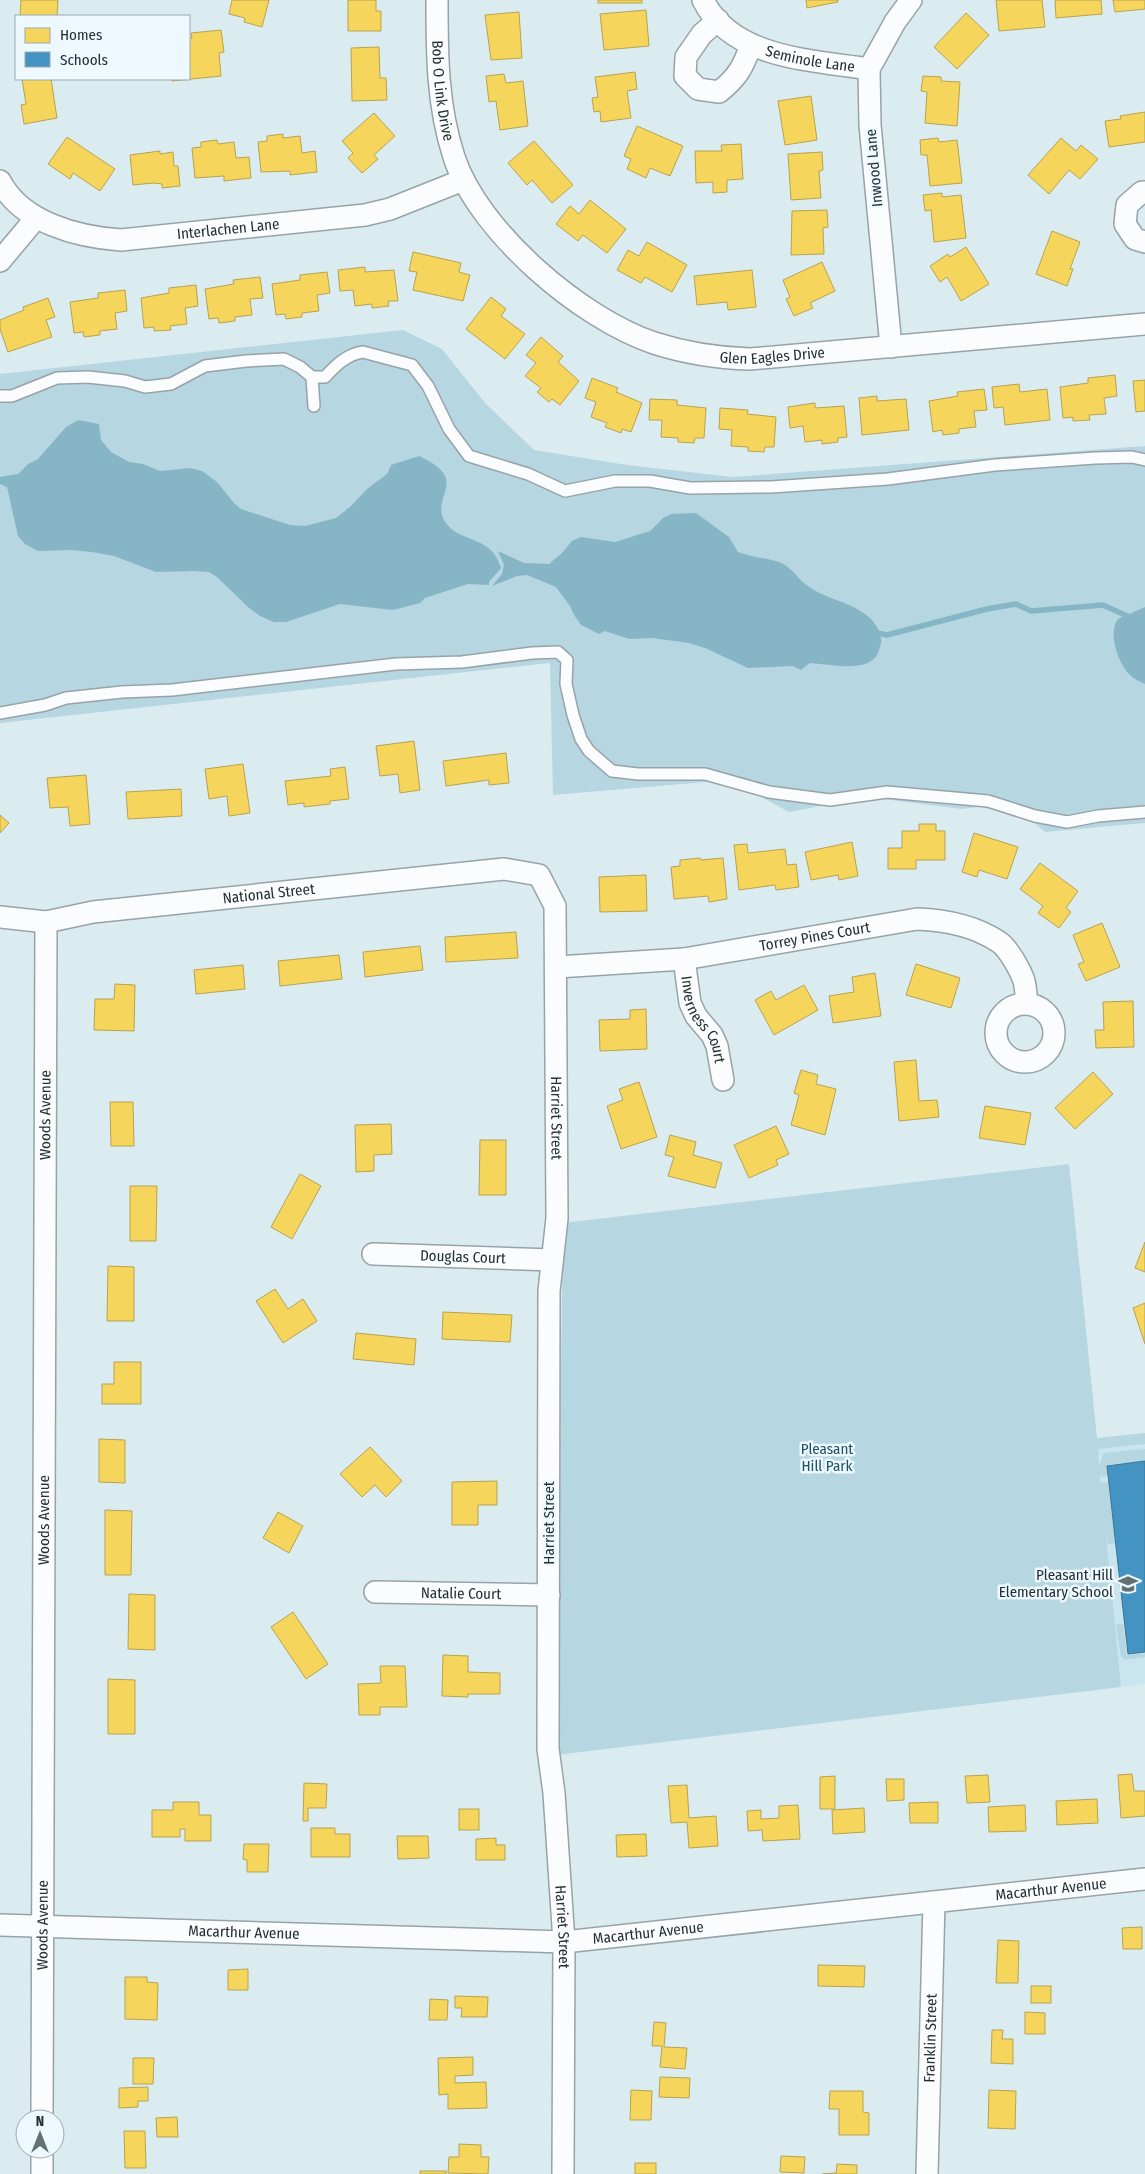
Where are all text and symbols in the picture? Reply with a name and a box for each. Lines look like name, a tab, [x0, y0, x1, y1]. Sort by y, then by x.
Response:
legend	[15, 15, 190, 80]
text: Homes	[60, 26, 102, 44]
street label: Bob O Link Drive	[428, 40, 458, 143]
street label: Seminole Lane	[763, 42, 856, 76]
text: Schools	[60, 51, 108, 69]
street label: Inwood Lane	[862, 128, 886, 208]
street label: Interlachen Lane	[176, 215, 280, 243]
street label: Glen Eagles Drive	[719, 343, 826, 368]
street label: National Street	[222, 880, 316, 907]
street label: Torrey Pines Court	[758, 918, 872, 955]
street label: Inverness Court	[677, 975, 729, 1065]
street label: Woods Avenue	[36, 1070, 55, 1160]
street label: Harriet Street	[547, 1076, 566, 1160]
street label: Douglas Court	[420, 1247, 506, 1267]
park label: Pleasant Hill Park	[801, 1440, 853, 1475]
street label: Woods Avenue	[35, 1475, 53, 1565]
street label: Harriet Street	[540, 1481, 558, 1565]
place label: Pleasant Hill Elementary School	[999, 1566, 1113, 1601]
school or university icon: Pleasant Hill Elementary School	[1117, 1573, 1139, 1595]
street label: Natalie Court	[421, 1584, 501, 1603]
street label: Macarthur Avenue	[994, 1874, 1107, 1904]
street label: Woods Avenue	[33, 1880, 52, 1970]
street label: Harriet Street	[551, 1885, 573, 1969]
street label: Macarthur Avenue	[592, 1918, 705, 1948]
street label: Macarthur Avenue	[188, 1922, 300, 1943]
street label: Franklin Street	[920, 1993, 941, 2083]
north arrow	[15, 2109, 65, 2159]
text: N	[36, 2113, 44, 2130]

